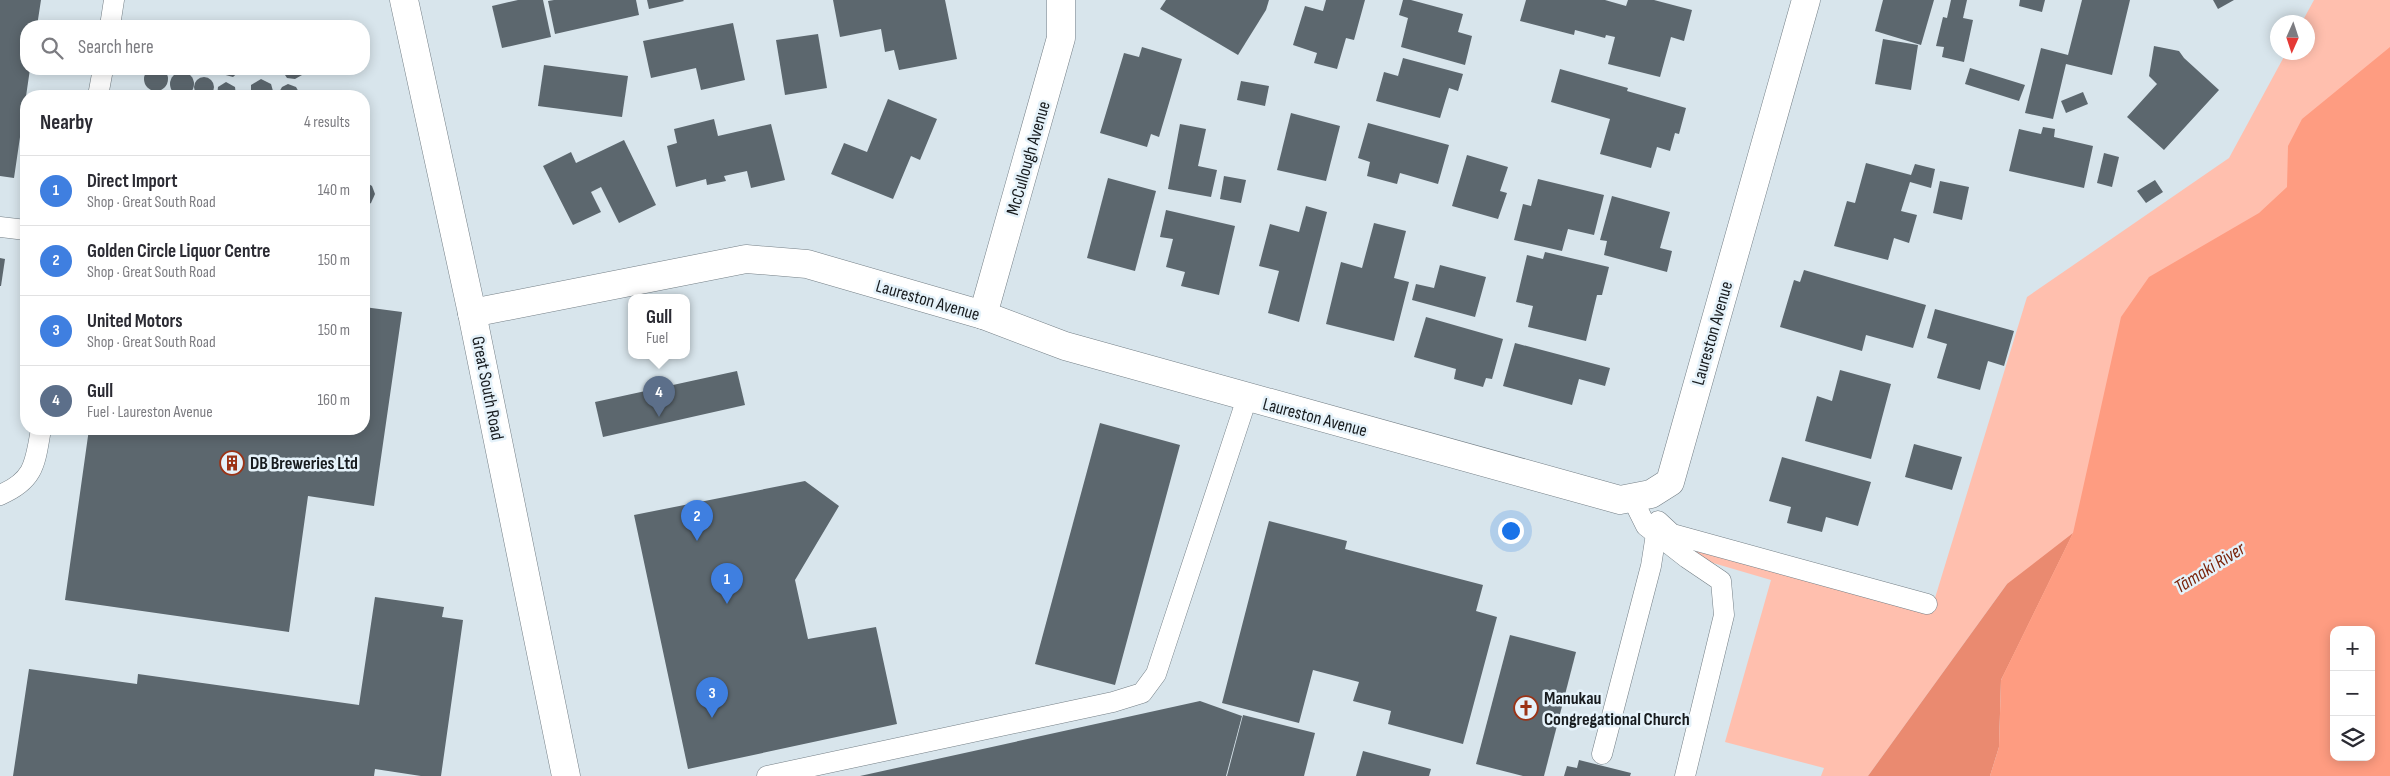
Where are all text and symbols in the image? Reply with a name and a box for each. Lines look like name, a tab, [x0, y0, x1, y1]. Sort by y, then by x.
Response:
north arrow	[2270, 15, 2315, 60]
search box	[20, 20, 370, 75]
icon: search	[38, 34, 66, 62]
text: Search here	[78, 36, 154, 59]
street label: McCullough Avenue	[1002, 99, 1055, 218]
text: Nearby	[40, 110, 93, 135]
text: 4 results	[304, 113, 350, 132]
text: Direct Import	[87, 170, 177, 193]
text: 1	[53, 181, 59, 200]
text: 140 m	[318, 181, 350, 200]
text: Shop · Great South Road	[87, 193, 216, 212]
text: Golden Circle Liquor Centre	[87, 240, 270, 263]
text: 2	[52, 251, 60, 270]
text: 150 m	[318, 251, 350, 270]
text: Shop · Great South Road	[87, 263, 216, 282]
street label: Laureston Avenue	[873, 276, 982, 325]
street label: Laureston Avenue	[1688, 279, 1737, 388]
popup	[628, 294, 690, 359]
text: Gull	[646, 306, 672, 329]
text: United Motors	[87, 310, 183, 333]
text: 3	[52, 321, 60, 340]
text: 150 m	[318, 321, 350, 340]
text: Fuel	[646, 329, 668, 348]
text: Shop · Great South Road	[87, 333, 216, 352]
street label: Great South Road	[467, 334, 508, 442]
pin: 4	[643, 376, 675, 417]
text: Gull	[87, 380, 113, 403]
text: 4	[52, 391, 60, 410]
text: 160 m	[317, 391, 350, 410]
street label: Laureston Avenue	[1260, 393, 1369, 441]
text: Fuel · Laureston Avenue	[87, 403, 213, 422]
building icon: DB Breweries Ltd	[219, 450, 245, 476]
place label: DB Breweries Ltd	[250, 453, 358, 474]
pin: 2	[681, 500, 713, 541]
your location	[1498, 518, 1524, 544]
water label: Tāmaki River	[2170, 537, 2250, 599]
pin: 1	[711, 563, 743, 604]
map controls	[2330, 626, 2375, 761]
button: +	[2330, 626, 2375, 671]
button: −	[2330, 671, 2375, 716]
pin: 3	[696, 677, 728, 718]
place label: Manukau Congregational Church	[1544, 688, 1690, 730]
church icon: Manukau Congregational Church	[1513, 695, 1539, 721]
button: layers	[2330, 716, 2375, 761]

